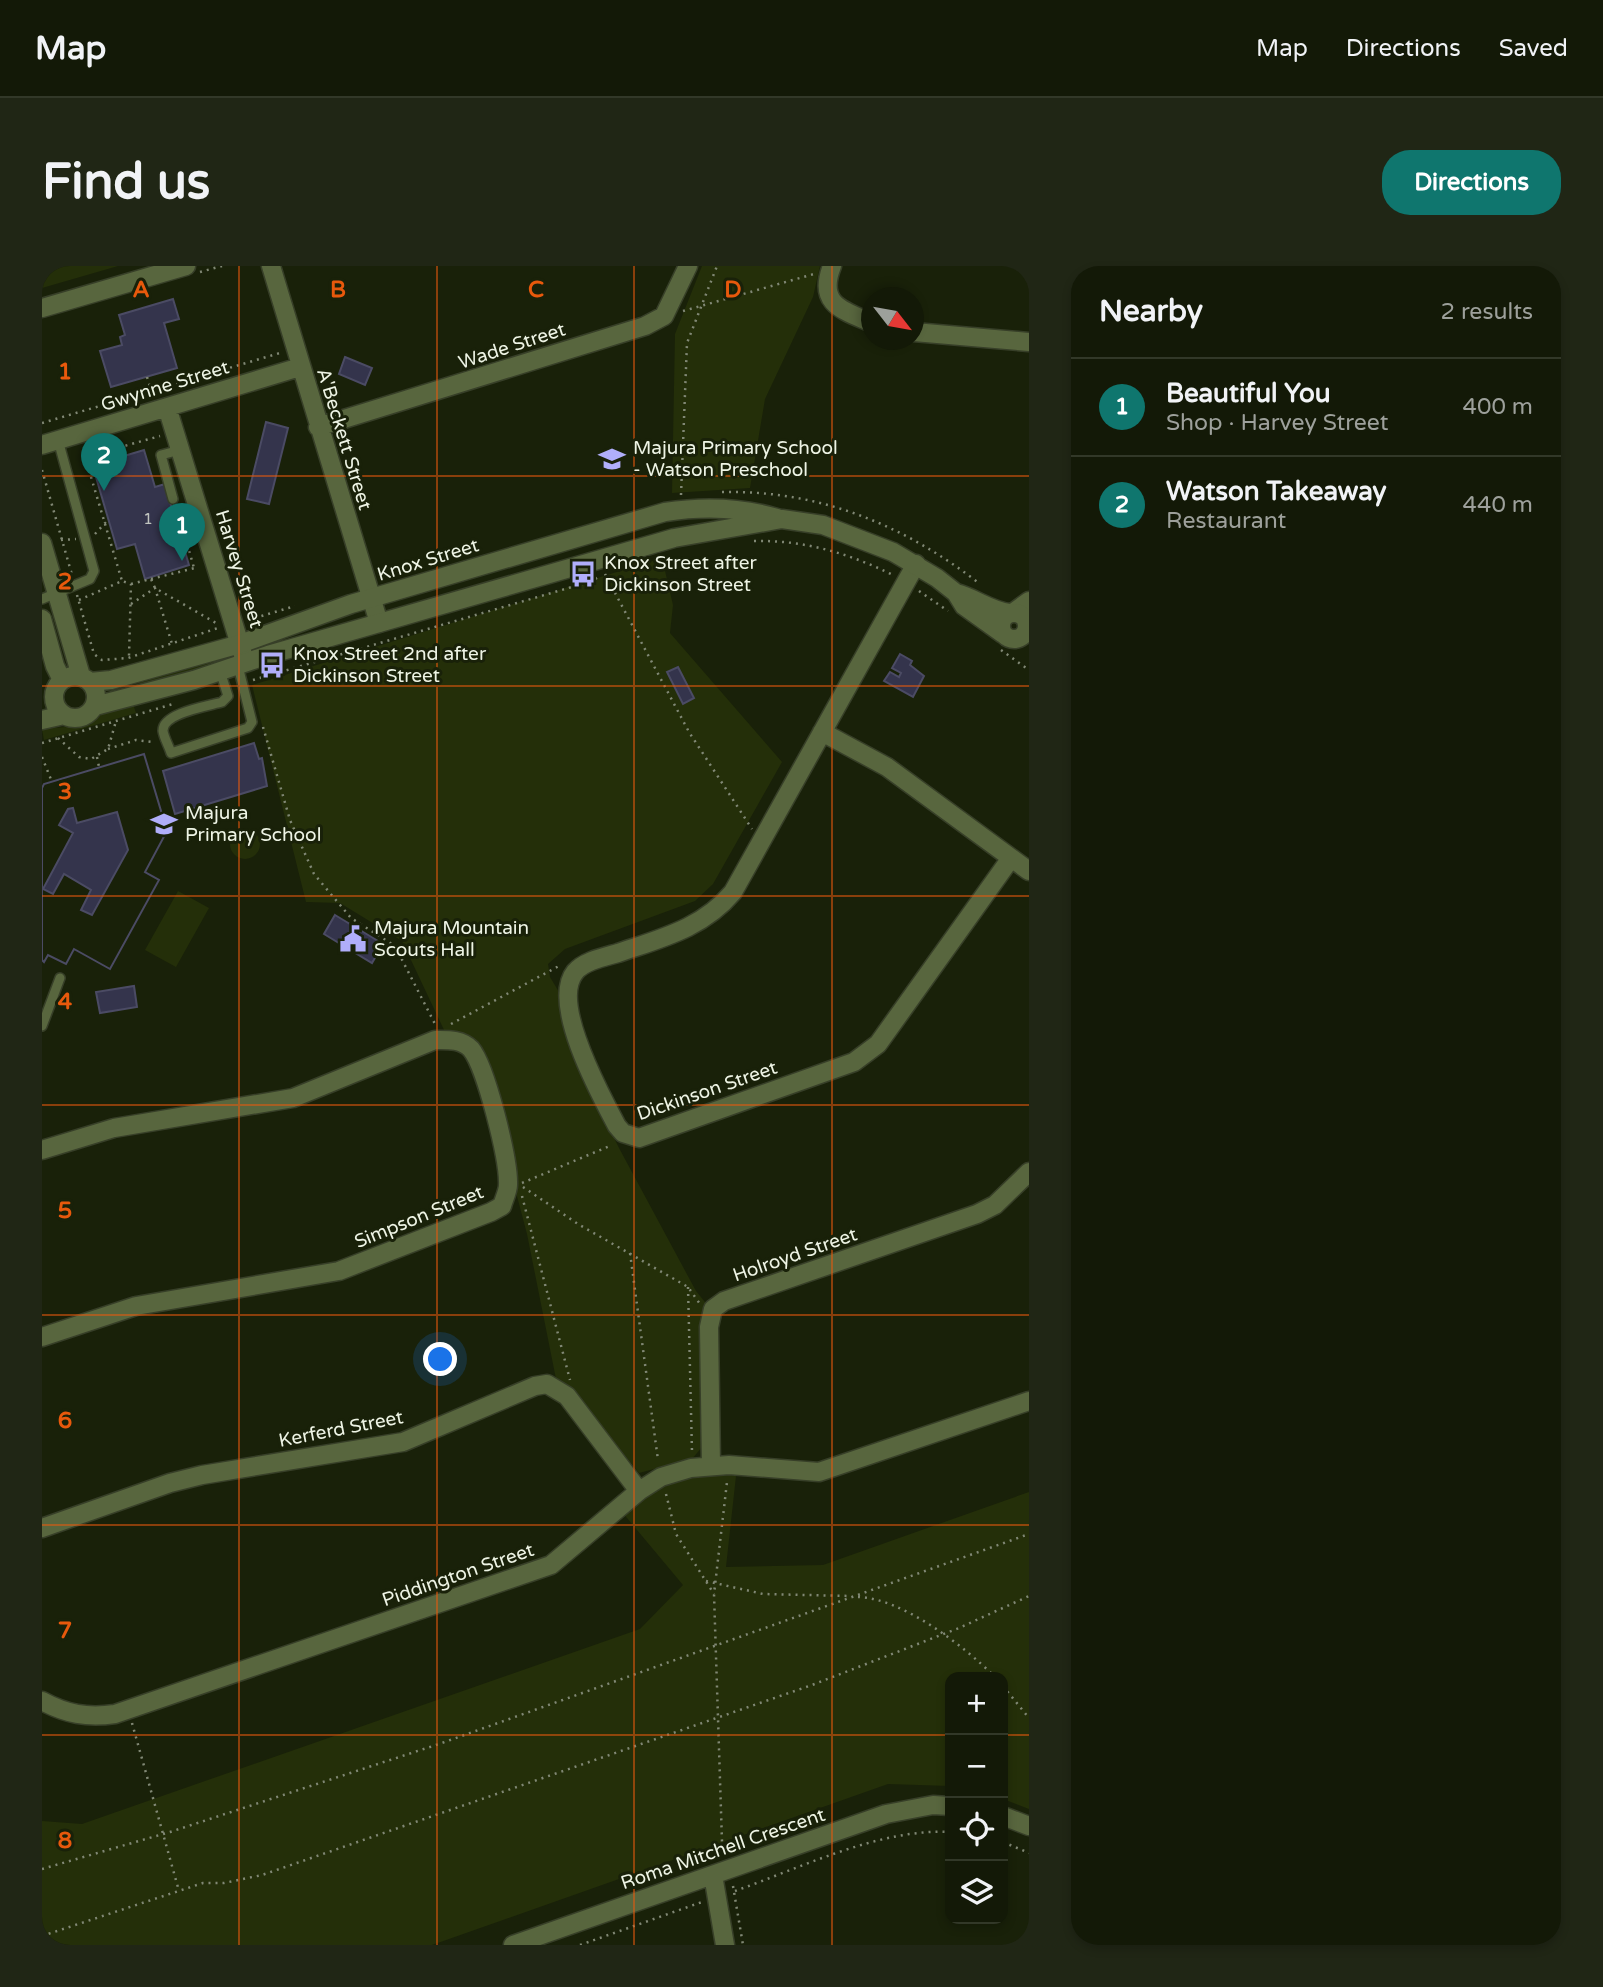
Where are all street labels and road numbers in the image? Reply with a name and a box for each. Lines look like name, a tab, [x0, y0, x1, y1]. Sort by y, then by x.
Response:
street label: Wade Street	[456, 318, 568, 374]
street label: Gwynne Street	[98, 356, 232, 416]
street label: A'Beckett Street	[312, 365, 376, 513]
street label: Harvey Street	[211, 507, 267, 631]
street label: Knox Street	[375, 534, 481, 586]
street label: Dickinson Street	[634, 1057, 780, 1125]
street label: Simpson Street	[351, 1181, 487, 1253]
street label: Holroyd Street	[730, 1223, 860, 1287]
street label: Kerferd Street	[277, 1406, 405, 1452]
street label: Piddington Street	[379, 1539, 537, 1611]
street label: Roma Mitchell Crescent	[618, 1804, 828, 1894]

